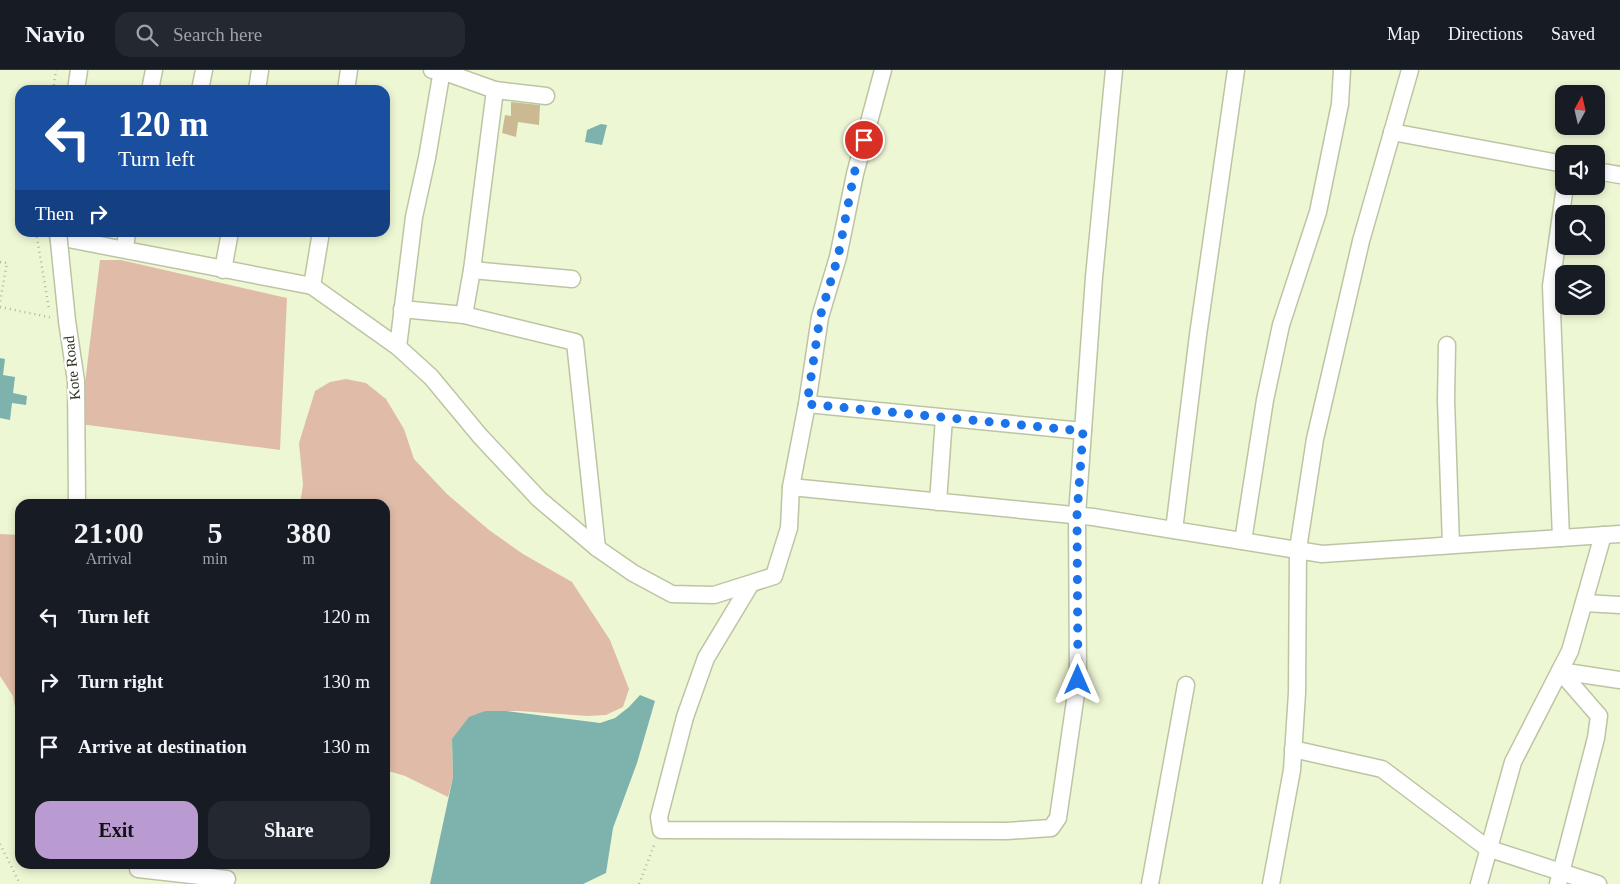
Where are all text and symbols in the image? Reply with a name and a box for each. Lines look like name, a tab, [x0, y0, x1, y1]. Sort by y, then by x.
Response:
search box	[115, 12, 465, 57]
text: Navio	[25, 21, 85, 47]
icon: search	[133, 21, 161, 49]
text: Search here	[173, 24, 262, 45]
text: Map	[1387, 24, 1420, 44]
text: Directions	[1448, 24, 1523, 44]
text: Saved	[1551, 24, 1595, 44]
north arrow	[1555, 85, 1605, 135]
map controls	[1555, 85, 1605, 315]
icon: left	[35, 105, 100, 170]
text: 120 m	[118, 105, 208, 144]
pin	[843, 119, 885, 161]
icon: arrive	[850, 126, 878, 154]
button: sound	[1555, 145, 1605, 195]
text: Turn left	[118, 146, 195, 171]
icon: right	[84, 200, 112, 228]
text: Then	[35, 203, 74, 224]
button: search	[1555, 205, 1605, 255]
button: layers	[1555, 265, 1605, 315]
street label: Kote Road	[61, 335, 83, 401]
text: 21:00	[74, 516, 144, 549]
text: 5	[207, 516, 222, 549]
text: 380	[286, 516, 331, 549]
text: Arrival	[86, 550, 132, 567]
text: min	[203, 550, 227, 567]
text: m	[302, 550, 315, 567]
icon: left	[35, 603, 63, 631]
text: Turn left	[78, 606, 150, 627]
text: 120 m	[322, 606, 370, 627]
position arrow	[1051, 653, 1103, 705]
icon: right	[35, 668, 63, 696]
text: Turn right	[78, 671, 163, 692]
text: 130 m	[322, 671, 370, 692]
icon: arrive	[35, 733, 63, 761]
text: Arrive at destination	[78, 736, 247, 757]
text: 130 m	[322, 736, 370, 757]
button: Exit	[35, 801, 198, 859]
button: Share	[208, 801, 370, 859]

